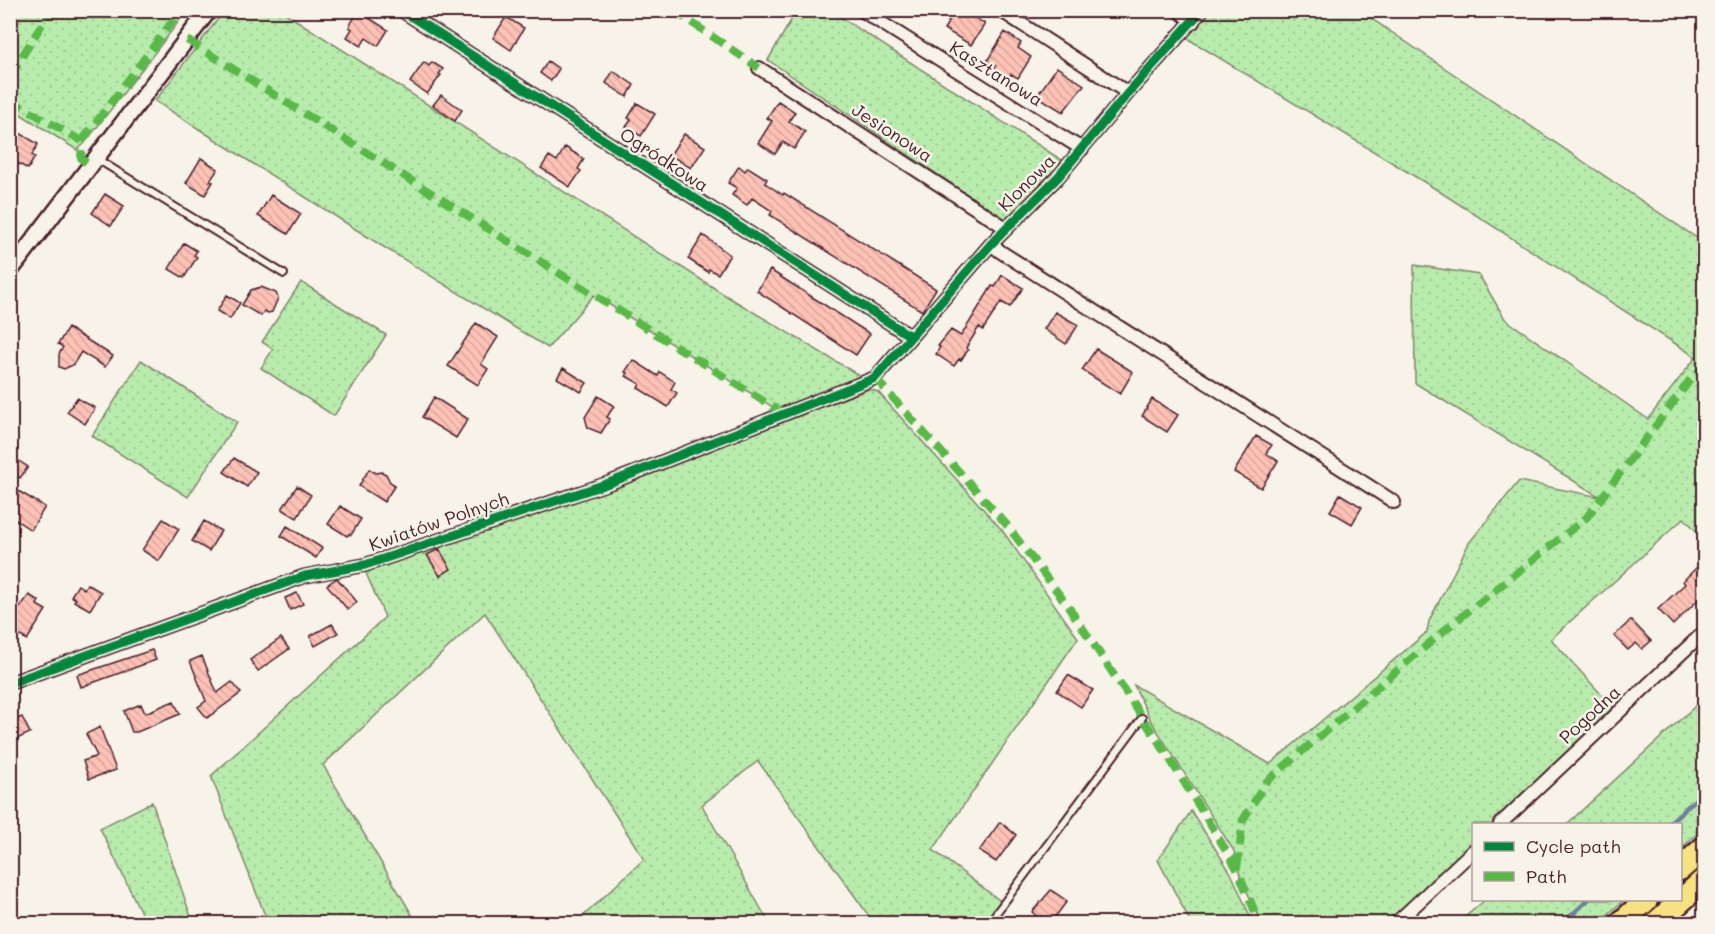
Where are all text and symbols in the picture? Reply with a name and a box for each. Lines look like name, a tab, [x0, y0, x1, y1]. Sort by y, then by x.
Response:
street label: Kasztanowa	[945, 35, 1048, 111]
street label: Jesionowa	[848, 97, 938, 167]
street label: Ogródkowa	[616, 122, 714, 197]
street label: Klonowa	[992, 148, 1060, 216]
street label: Kwiatów Polnych	[366, 486, 512, 556]
street label: Pogodna	[1554, 680, 1625, 749]
legend	[1472, 823, 1682, 901]
text: Cycle path	[1526, 834, 1621, 858]
text: Path	[1526, 864, 1566, 888]

